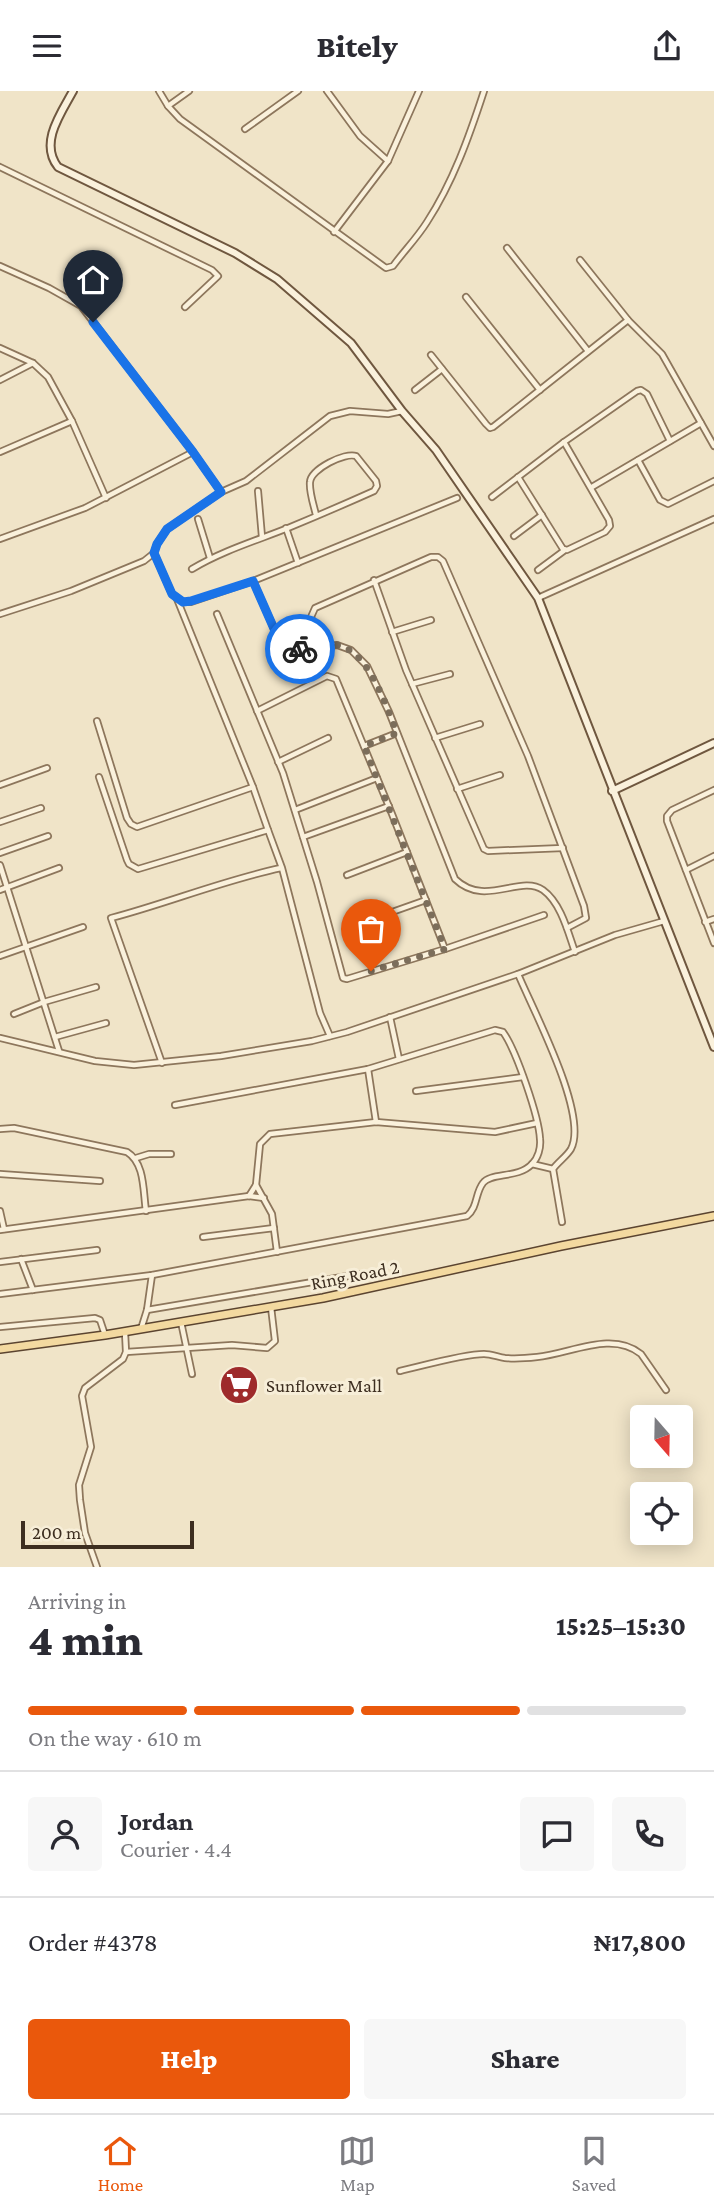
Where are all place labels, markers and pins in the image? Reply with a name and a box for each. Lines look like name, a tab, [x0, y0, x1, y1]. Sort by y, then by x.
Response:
pin	[63, 250, 123, 322]
pin	[341, 899, 401, 971]
supermarket icon: Sunflower Mall	[218, 1364, 260, 1406]
place label: Sunflower Mall	[266, 1375, 382, 1396]

